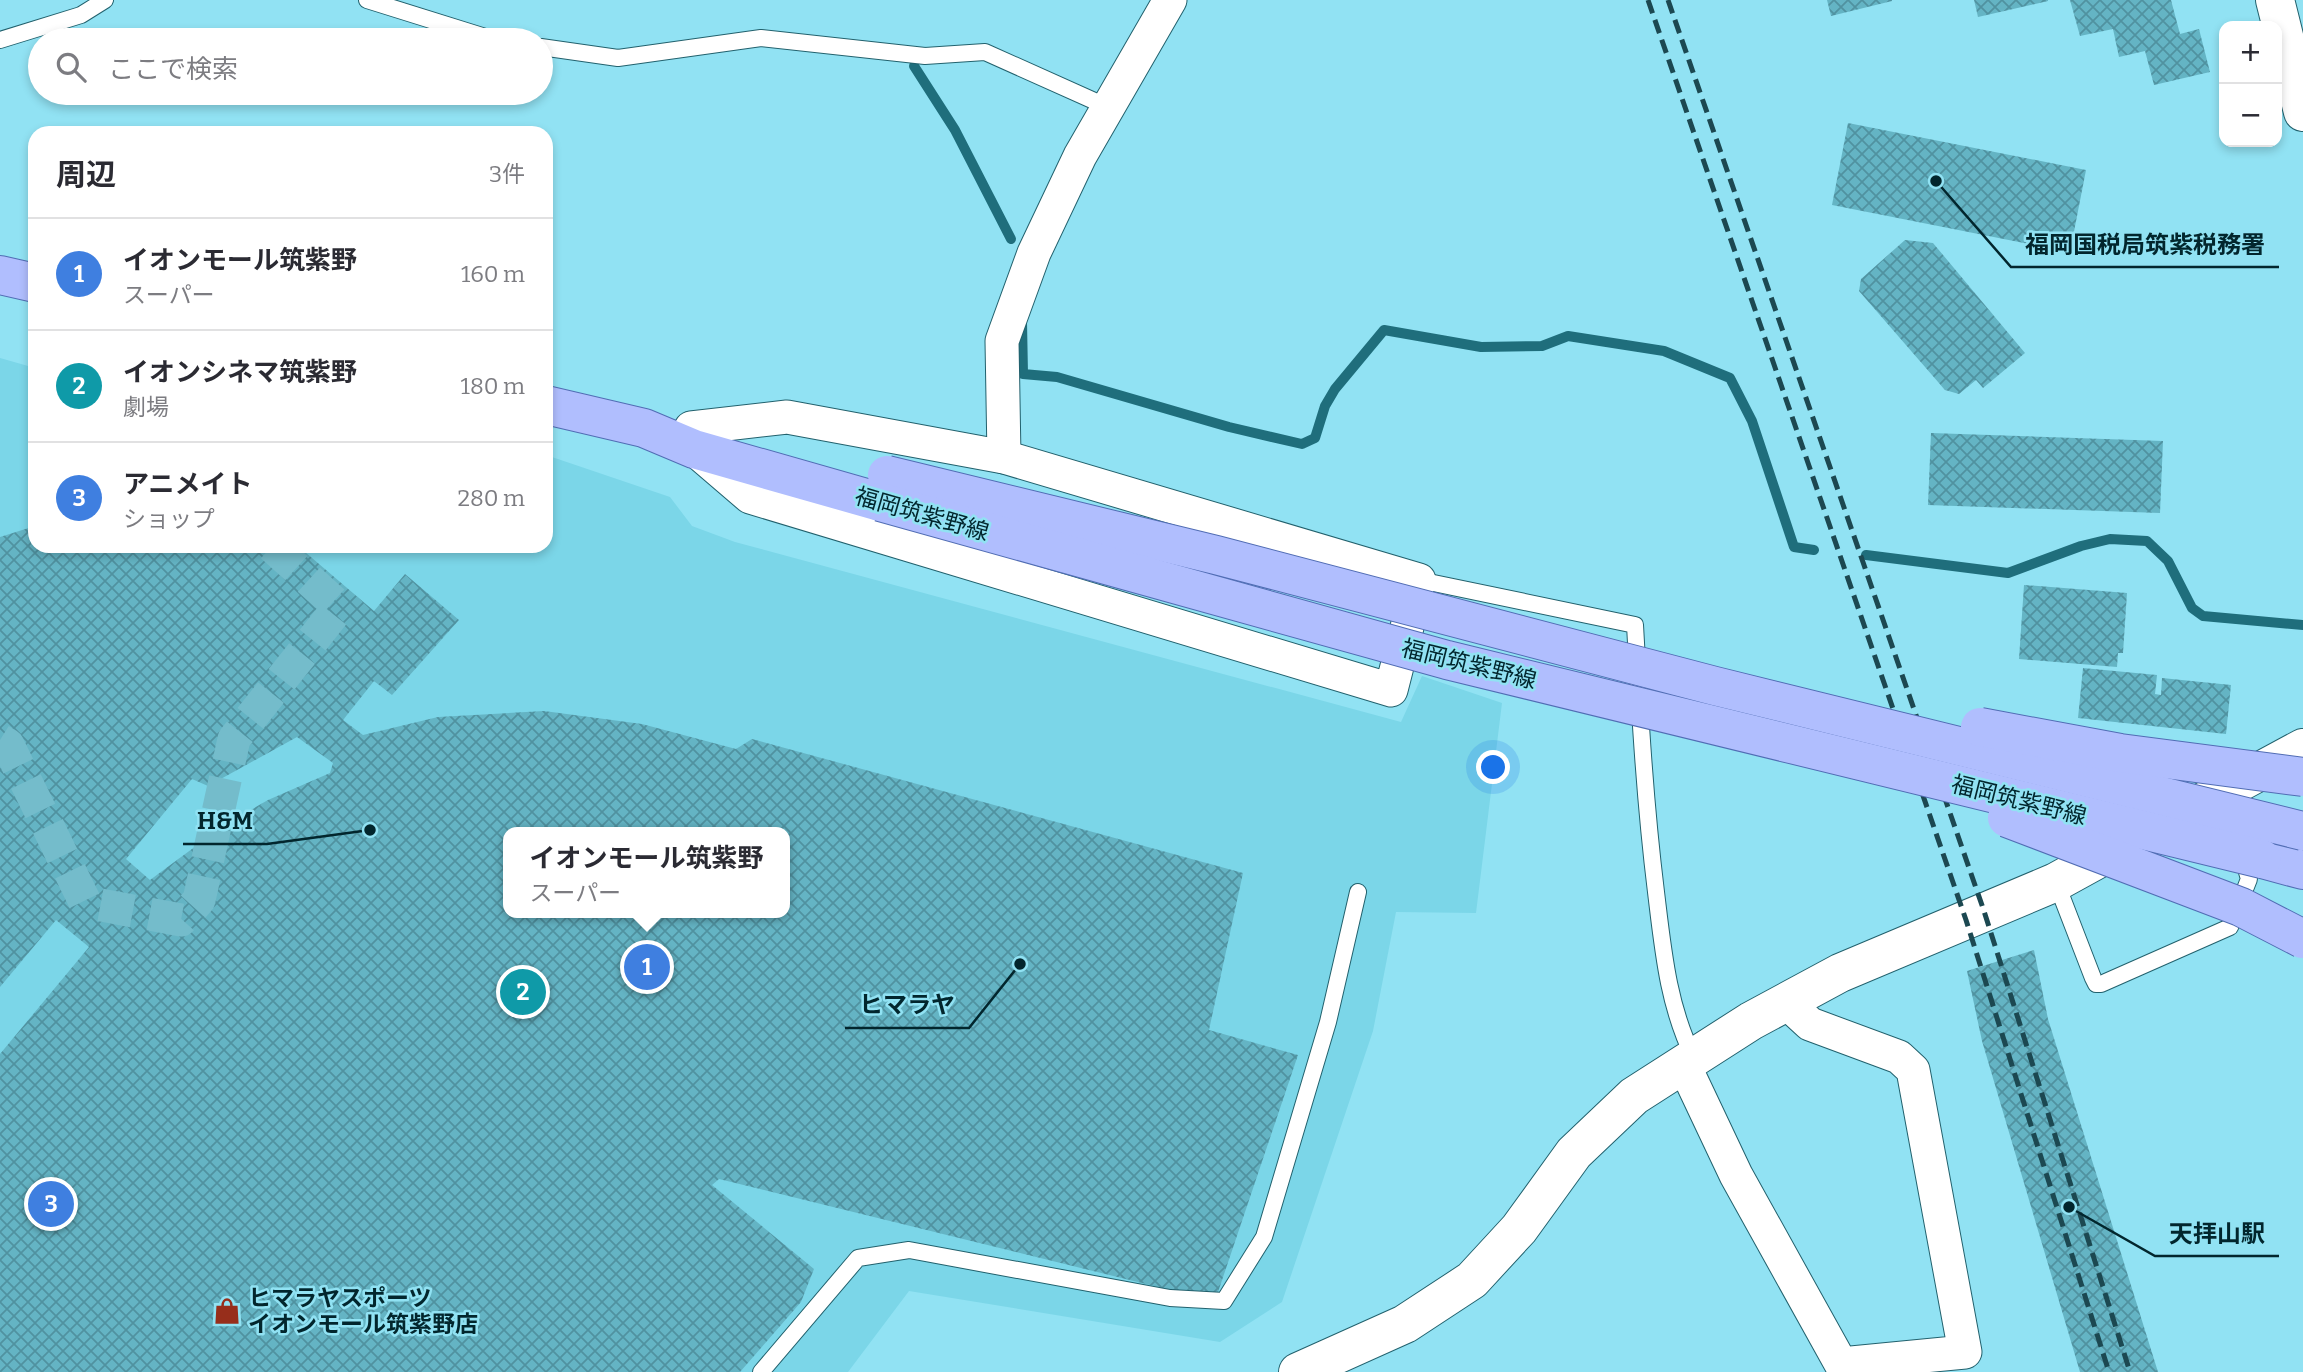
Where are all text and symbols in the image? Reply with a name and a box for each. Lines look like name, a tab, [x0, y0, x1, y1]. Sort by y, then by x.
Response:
map controls	[2219, 21, 2282, 147]
button: +	[2219, 21, 2282, 84]
search box	[28, 28, 553, 105]
icon: search	[52, 48, 90, 86]
text: ここで検索	[108, 54, 238, 85]
button: −	[2219, 84, 2282, 147]
text: 周辺	[56, 157, 116, 193]
text: 3件	[489, 160, 525, 188]
callout: 福岡国税局筑紫税務署	[2011, 222, 2279, 267]
text: 福岡国税局筑紫税務署	[2025, 231, 2265, 259]
text: イオンモール筑紫野	[123, 245, 357, 276]
text: 1	[74, 260, 84, 288]
text: 160 m	[461, 260, 525, 288]
text: スーパー	[123, 281, 215, 309]
text: イオンシネマ筑紫野	[123, 357, 357, 388]
text: 2	[73, 372, 85, 400]
text: 180 m	[461, 372, 525, 400]
text: 劇場	[123, 393, 169, 421]
text: アニメイト	[123, 469, 252, 500]
street label: 福岡筑紫野線	[852, 482, 992, 546]
text: 3	[72, 484, 86, 512]
text: 280 m	[457, 484, 525, 512]
text: ショップ	[123, 505, 215, 533]
street label: 福岡筑紫野線	[1399, 634, 1539, 694]
your location	[1476, 750, 1510, 784]
street label: 福岡筑紫野線	[1949, 770, 2089, 830]
callout: H&M	[183, 799, 267, 844]
text: H&M	[197, 807, 253, 835]
popup	[503, 827, 790, 918]
text: イオンモール筑紫野	[529, 843, 764, 874]
text: スーパー	[529, 879, 621, 907]
pin: 1	[624, 941, 670, 993]
pin: 2	[500, 966, 546, 1018]
callout: ヒマラヤ	[845, 983, 969, 1028]
text: ヒマラヤ	[859, 991, 955, 1019]
pin: 3	[28, 1178, 74, 1230]
callout: 天拝山駅	[2155, 1211, 2279, 1256]
text: 天拝山駅	[2169, 1220, 2265, 1248]
place label: ヒマラヤスポーツ イオンモール筑紫野店	[248, 1284, 478, 1338]
shop icon: ヒマラヤスポーツ イオンモール筑紫野店	[212, 1296, 242, 1326]

